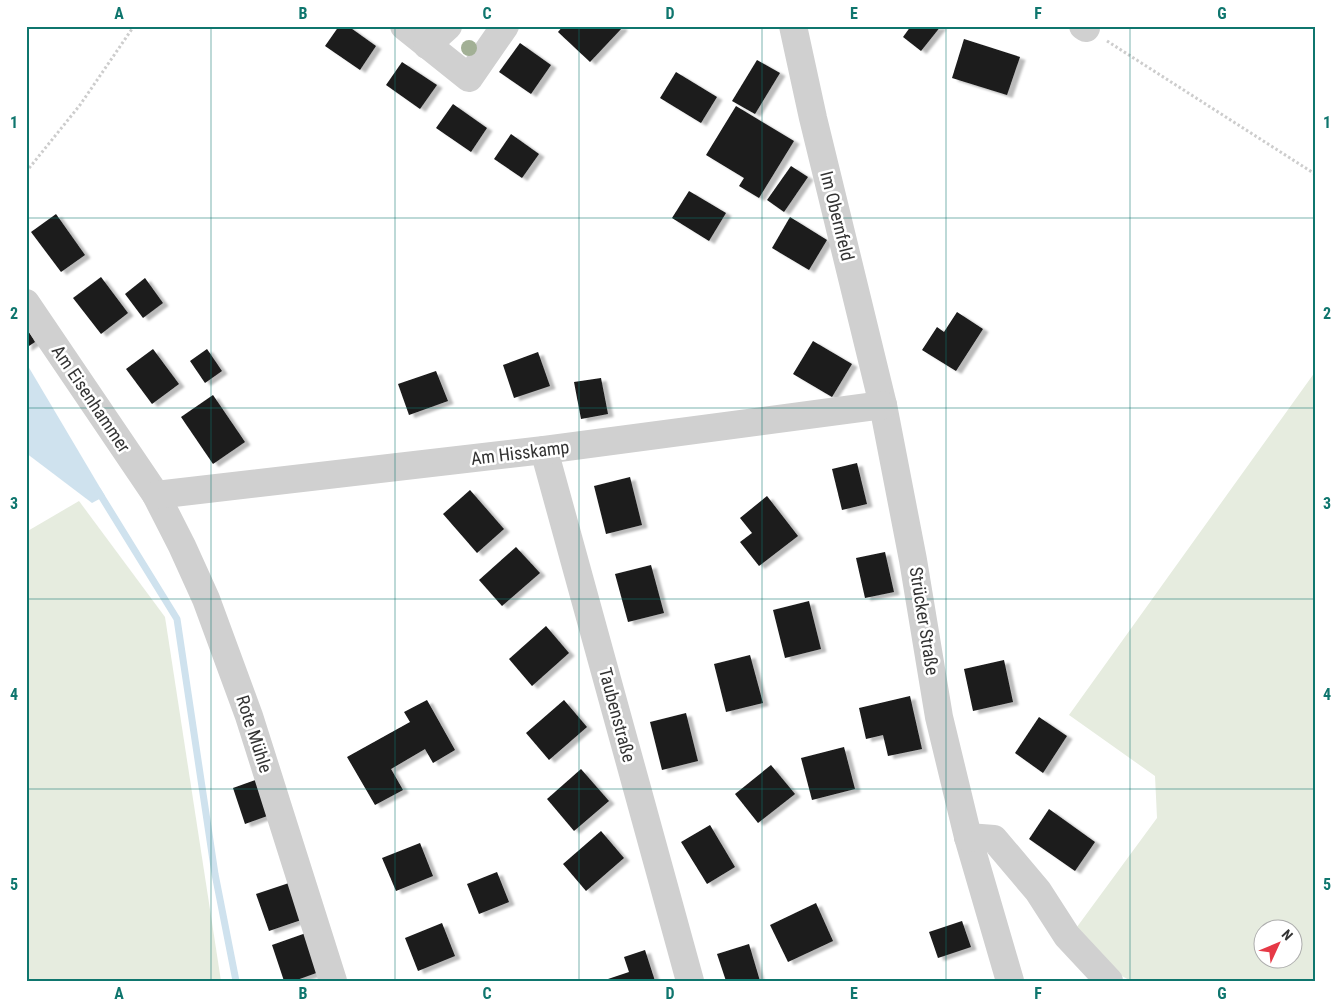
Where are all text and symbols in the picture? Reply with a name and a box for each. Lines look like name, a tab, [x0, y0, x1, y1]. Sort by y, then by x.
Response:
text: A	[114, 4, 124, 23]
text: B	[299, 4, 308, 23]
text: C	[482, 4, 492, 23]
text: D	[665, 4, 675, 23]
text: E	[850, 4, 858, 23]
text: F	[1034, 4, 1042, 23]
text: G	[1217, 4, 1227, 23]
text: 1	[10, 113, 18, 132]
text: 1	[1323, 113, 1331, 132]
street label: Im Obernfeld	[816, 169, 859, 263]
text: 2	[10, 304, 18, 323]
text: 2	[1323, 304, 1331, 323]
street label: Am Eisenhammer	[48, 341, 135, 457]
street label: Am Hisskamp	[470, 436, 570, 469]
text: 3	[10, 494, 18, 513]
text: 3	[1323, 494, 1331, 513]
street label: Strücker Straße	[906, 565, 943, 677]
street label: Taubenstraße	[595, 665, 640, 764]
text: 4	[10, 685, 18, 704]
text: 4	[1323, 685, 1331, 704]
street label: Rote Mühle	[232, 693, 277, 775]
text: 5	[10, 875, 18, 894]
text: 5	[1323, 875, 1331, 894]
north arrow	[1254, 920, 1304, 970]
text: N	[1279, 926, 1296, 944]
text: A	[114, 984, 124, 1003]
text: B	[299, 984, 308, 1003]
text: C	[482, 984, 492, 1003]
text: D	[665, 984, 675, 1003]
text: E	[850, 984, 858, 1003]
text: F	[1034, 984, 1042, 1003]
text: G	[1217, 984, 1227, 1003]

